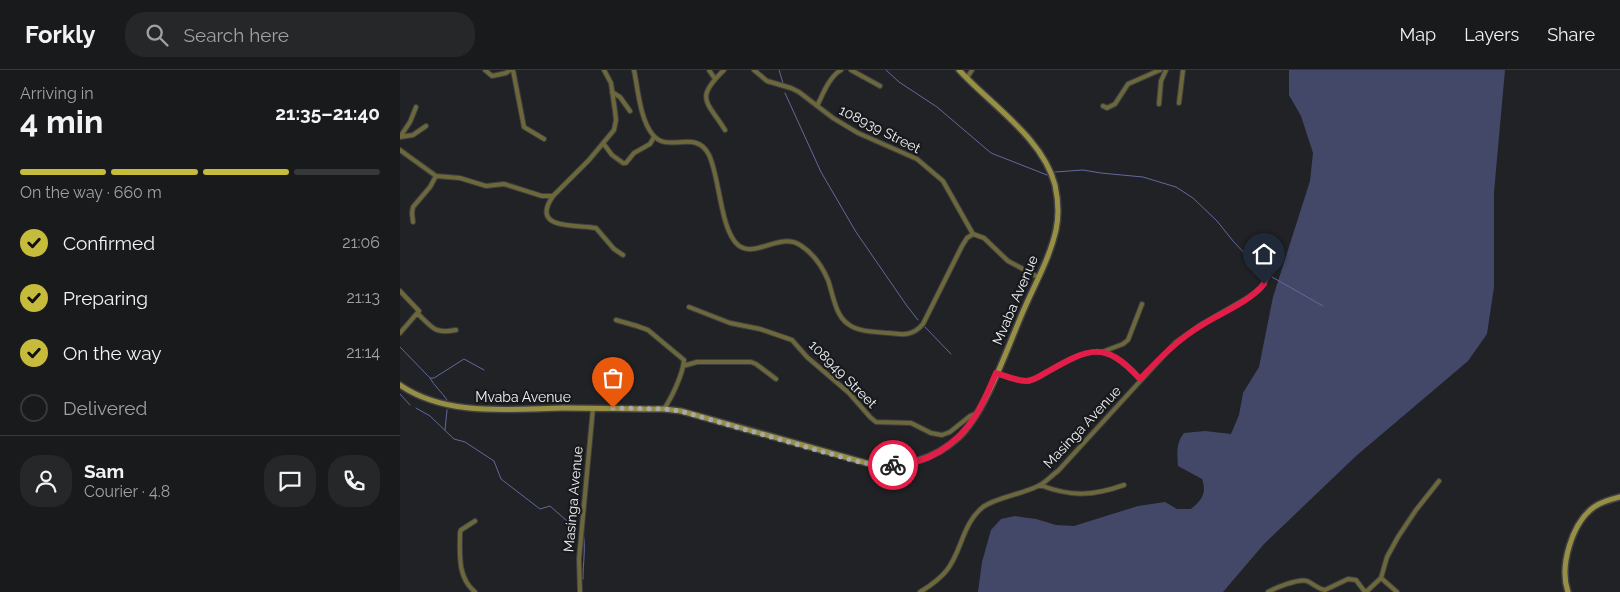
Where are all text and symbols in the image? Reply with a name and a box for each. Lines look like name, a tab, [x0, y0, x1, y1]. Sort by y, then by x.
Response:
search box	[125, 12, 475, 57]
text: Forkly	[25, 20, 95, 49]
icon: search	[143, 21, 171, 49]
text: Search here	[183, 24, 289, 46]
text: Map	[1400, 24, 1436, 45]
text: Layers	[1464, 24, 1519, 45]
text: Share	[1547, 24, 1595, 45]
text: Arriving in	[20, 84, 94, 103]
text: 21:35–21:40	[275, 102, 380, 124]
street label: 108939 Street	[837, 102, 924, 156]
text: 4 min	[20, 103, 103, 140]
text: On the way · 660 m	[20, 183, 162, 202]
icon: check	[20, 229, 48, 257]
text: Confirmed	[63, 232, 155, 254]
text: 21:06	[342, 233, 380, 252]
pin	[1243, 233, 1285, 284]
icon: home	[1250, 240, 1278, 268]
street label: Mvaba Avenue	[989, 253, 1041, 347]
icon: check	[20, 284, 48, 312]
text: Preparing	[63, 287, 148, 309]
text: 21:13	[346, 288, 380, 307]
street label: 108949 Street	[806, 337, 880, 411]
icon: check	[20, 339, 48, 367]
text: On the way	[63, 342, 162, 364]
text: 21:14	[346, 343, 380, 362]
pin	[592, 357, 634, 408]
icon: bag	[599, 364, 627, 392]
street label: Masinga Avenue	[1040, 383, 1124, 471]
street label: Mvaba Avenue	[475, 389, 571, 405]
text: Delivered	[63, 397, 147, 419]
courier	[868, 440, 918, 490]
street label: Masinga Avenue	[560, 445, 586, 553]
icon: bike	[879, 451, 907, 479]
button: person	[20, 455, 72, 507]
button: chat	[264, 455, 316, 507]
button: phone	[328, 455, 380, 507]
text: Sam	[84, 460, 124, 482]
text: Courier · 4.8	[84, 482, 170, 501]

